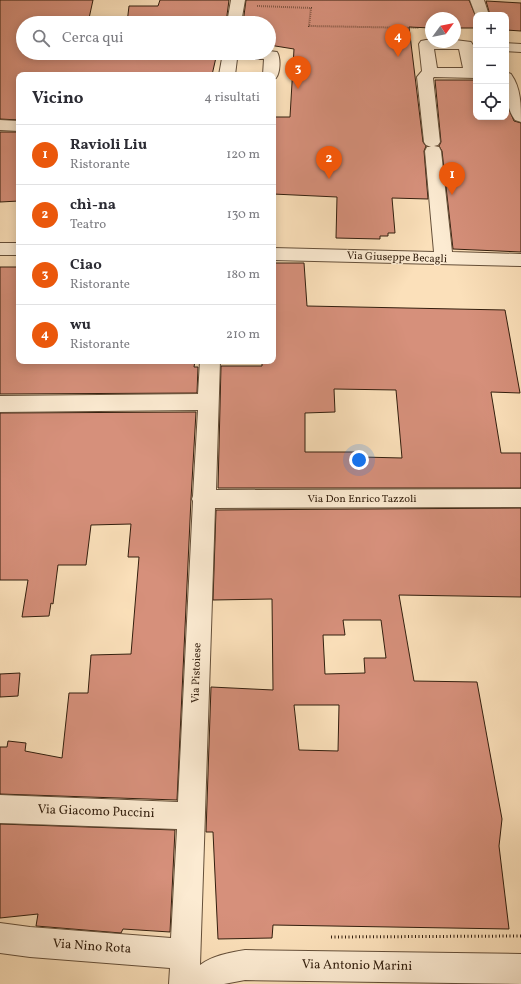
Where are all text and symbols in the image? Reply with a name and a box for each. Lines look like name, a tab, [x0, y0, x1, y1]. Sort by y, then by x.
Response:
north arrow	[425, 12, 461, 48]
map controls	[473, 12, 509, 120]
button: +	[473, 12, 509, 48]
search box	[16, 16, 276, 60]
pin: 4	[385, 24, 411, 57]
icon: search	[30, 27, 52, 49]
text: Cerca qui	[62, 28, 124, 49]
button: −	[473, 48, 509, 84]
pin: 3	[285, 56, 311, 89]
button: locate	[473, 84, 509, 120]
text: Vicino	[32, 87, 83, 110]
text: 4 risultati	[204, 89, 260, 107]
text: Ravioli Liu	[70, 135, 147, 156]
text: 1	[42, 146, 48, 164]
text: 120 m	[226, 146, 260, 164]
pin: 2	[316, 146, 342, 179]
text: Ristorante	[70, 156, 130, 174]
pin: 1	[439, 162, 465, 195]
text: chì-na	[70, 195, 116, 216]
text: 2	[42, 206, 48, 224]
text: 130 m	[227, 206, 260, 224]
text: Teatro	[70, 216, 106, 234]
street label: Via Giuseppe Becagli	[347, 249, 447, 267]
text: Ciao	[70, 255, 102, 276]
text: 3	[42, 266, 48, 284]
text: 180 m	[226, 266, 260, 284]
text: Ristorante	[70, 276, 130, 294]
text: wu	[70, 315, 91, 336]
text: 4	[41, 326, 49, 344]
text: 210 m	[226, 326, 260, 344]
text: Ristorante	[70, 336, 130, 354]
your location	[349, 450, 369, 470]
street label: Via Don Enrico Tazzoli	[308, 492, 417, 507]
street label: Via Pistoiese	[188, 643, 206, 703]
street label: Via Giacomo Puccini	[37, 801, 155, 823]
street label: Via Nino Rota	[52, 935, 132, 959]
street label: Via Antonio Marini	[302, 956, 412, 976]

